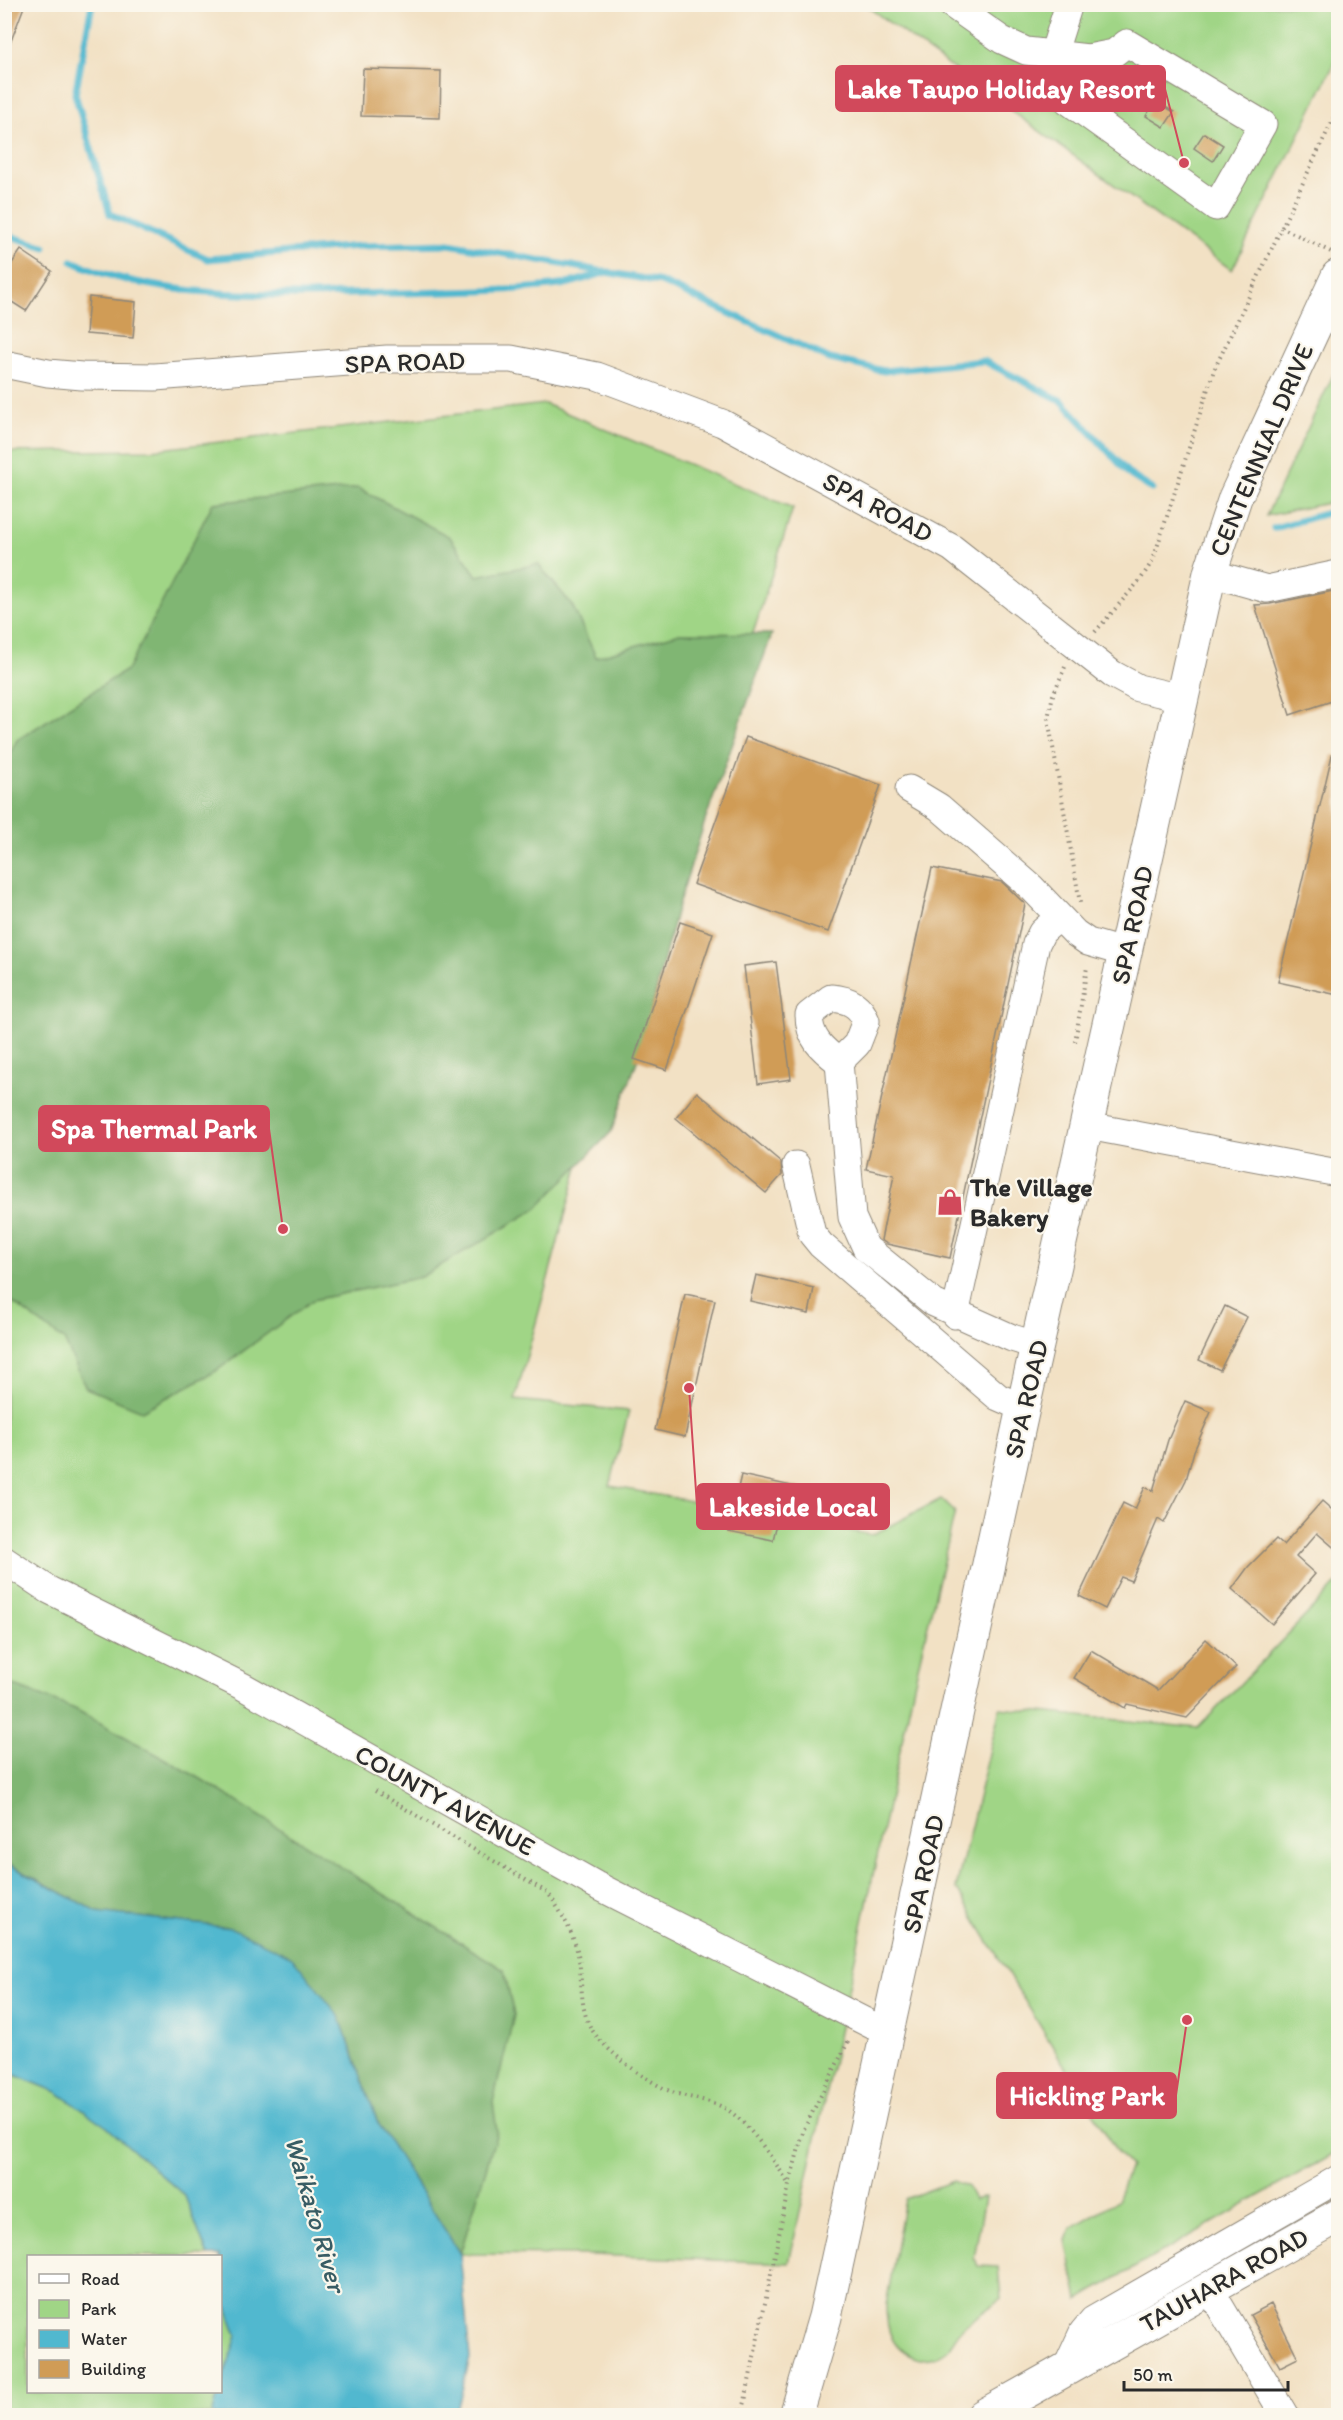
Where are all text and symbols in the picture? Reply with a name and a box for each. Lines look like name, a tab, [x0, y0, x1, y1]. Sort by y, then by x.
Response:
callout: Lake Taupo Holiday Resort	[836, 66, 1165, 111]
text: Lake Taupo Holiday Resort	[847, 72, 1156, 105]
street label: CENTENNIAL DRIVE	[1202, 339, 1320, 561]
street label: SPA ROAD	[344, 344, 466, 380]
street label: SPA ROAD	[817, 465, 939, 549]
street label: SPA ROAD	[1104, 863, 1160, 987]
callout: Spa Thermal Park	[39, 1106, 269, 1151]
text: Spa Thermal Park	[51, 1112, 258, 1145]
place label: The Village Bakery	[969, 1171, 1093, 1233]
shop icon: The Village Bakery	[935, 1187, 965, 1217]
street label: SPA ROAD	[997, 1337, 1055, 1461]
callout: Lakeside Local	[697, 1484, 889, 1529]
text: Lakeside Local	[709, 1490, 878, 1523]
street label: COUNTY AVENUE	[349, 1737, 541, 1863]
street label: SPA ROAD	[895, 1812, 951, 1936]
callout: Hickling Park	[997, 2073, 1176, 2118]
text: Hickling Park	[1009, 2079, 1166, 2112]
water label: Waikato River	[278, 2132, 355, 2299]
street label: TAUHARA ROAD	[1134, 2220, 1314, 2340]
legend	[27, 2255, 222, 2393]
text: Road	[81, 2268, 120, 2290]
text: Park	[81, 2298, 116, 2320]
text: Water	[81, 2328, 127, 2350]
scale bar	[1124, 2354, 1288, 2392]
text: Building	[81, 2358, 147, 2380]
text: 50 m	[1133, 2364, 1173, 2386]

